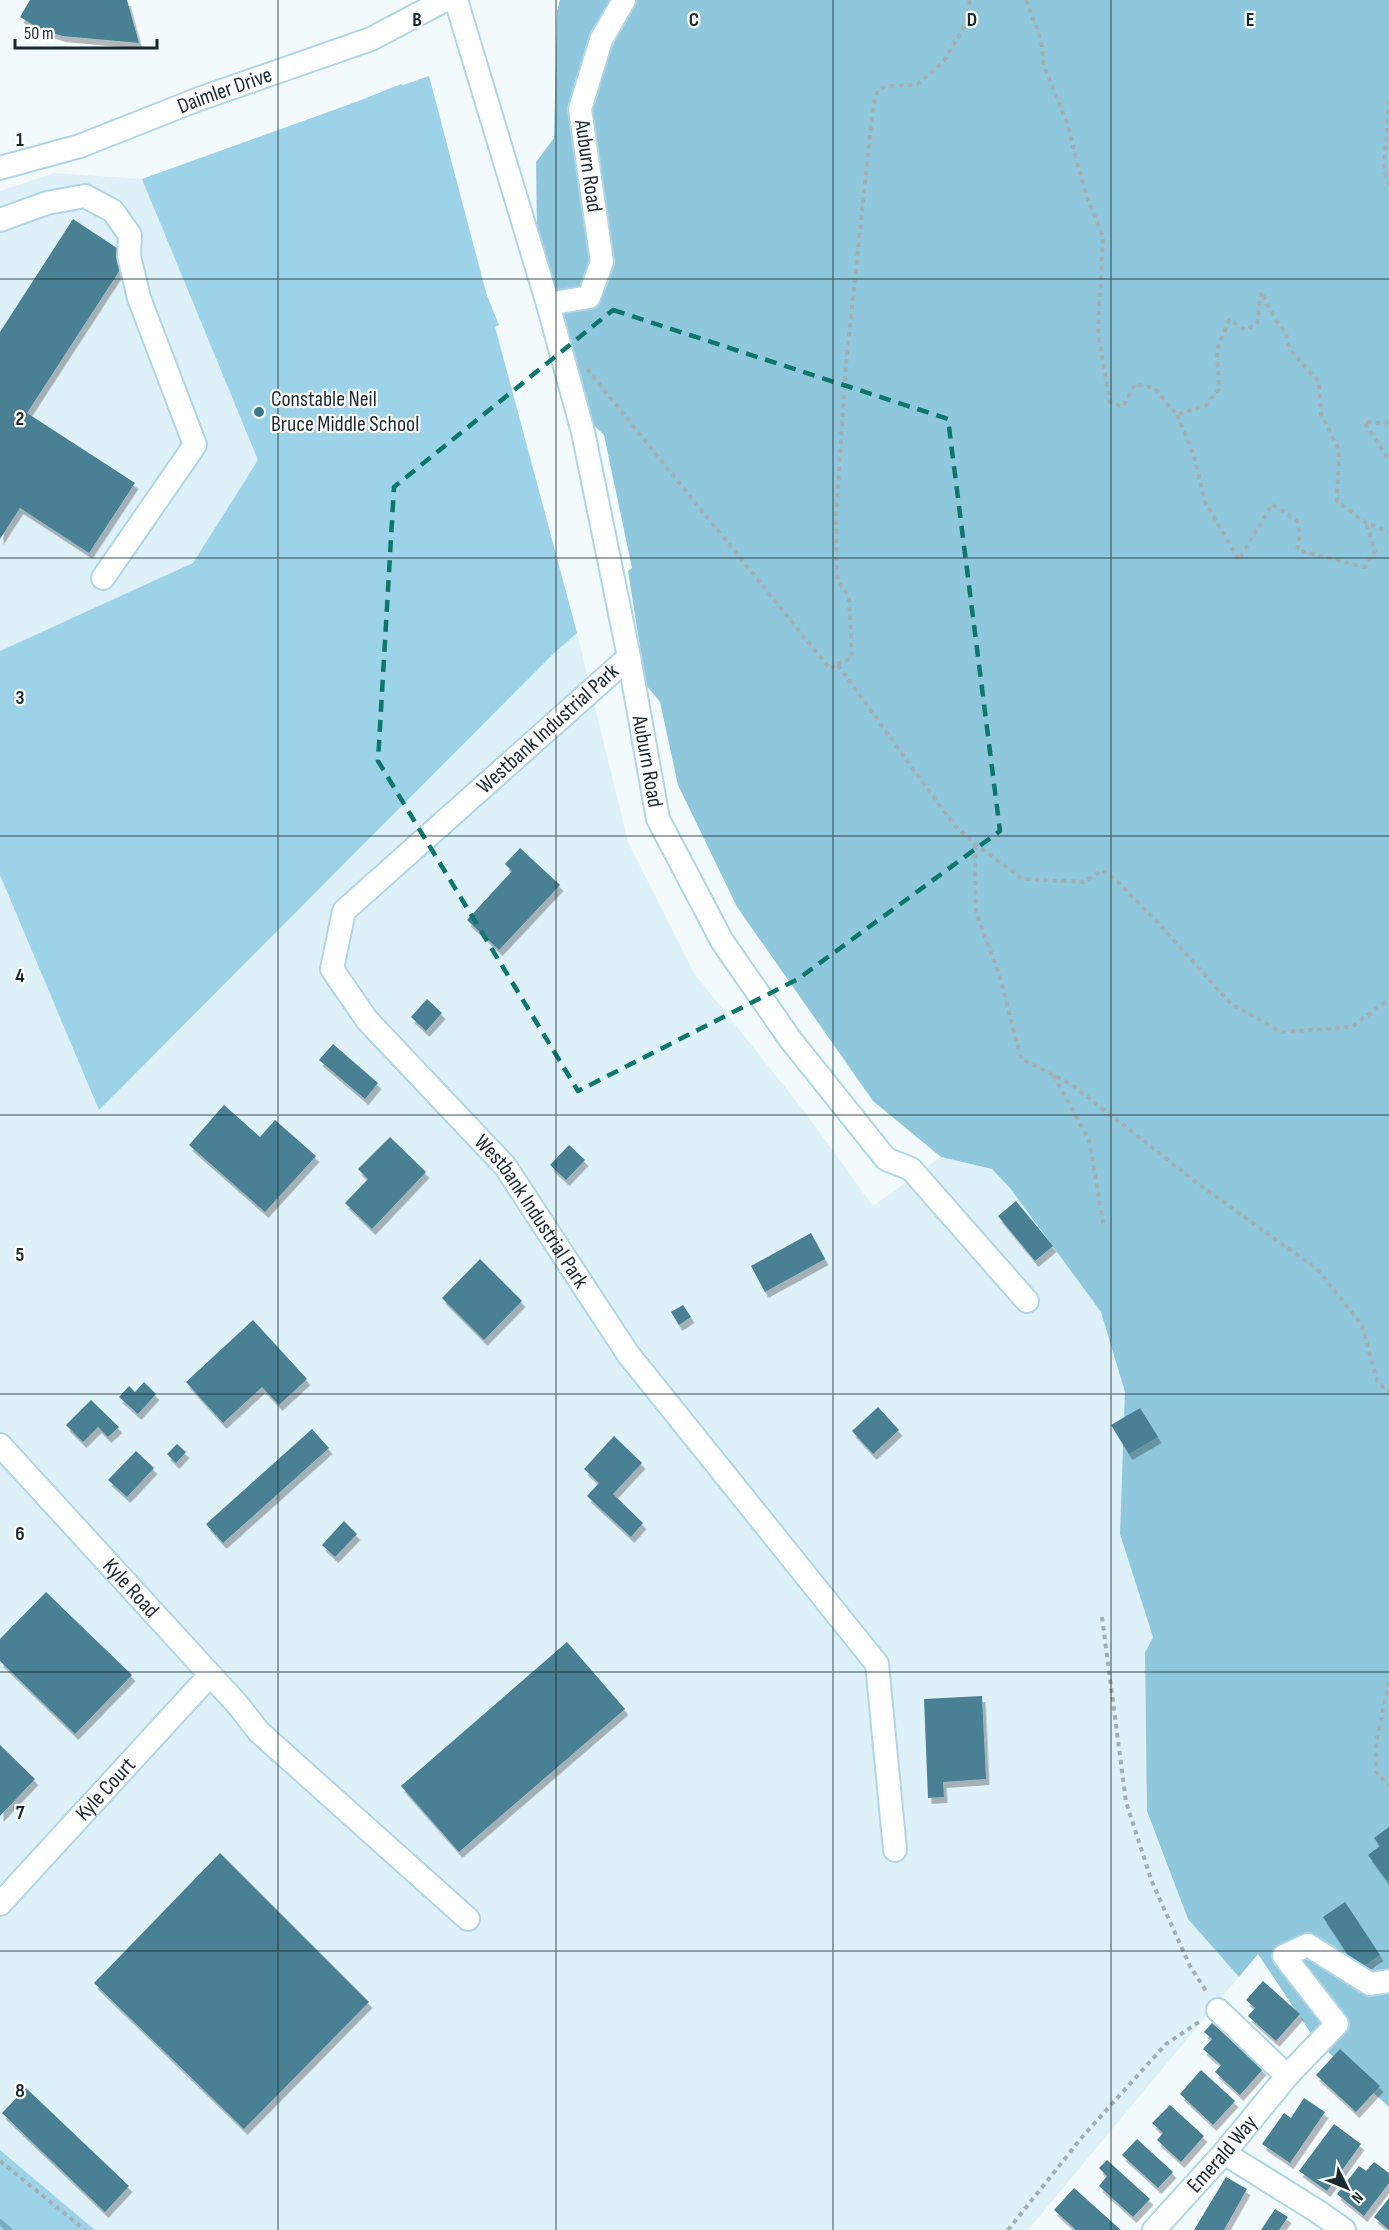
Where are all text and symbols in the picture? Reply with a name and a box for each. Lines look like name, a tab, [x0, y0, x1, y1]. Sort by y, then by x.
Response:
text: B	[412, 8, 422, 32]
text: C	[689, 8, 699, 32]
text: D	[967, 8, 977, 32]
text: E	[1246, 8, 1254, 32]
scale bar	[15, 12, 158, 50]
text: 50 m	[24, 23, 54, 44]
street label: Daimler Drive	[173, 61, 276, 120]
street label: Auburn Road	[568, 117, 608, 214]
text: 1	[16, 128, 24, 152]
place label: Constable Neil Bruce Middle School	[271, 386, 419, 438]
marker: Constable Neil Bruce Middle School	[252, 405, 266, 419]
text: 2	[16, 407, 24, 431]
street label: Westbank Industrial Park	[471, 658, 625, 800]
text: 3	[16, 686, 25, 710]
street label: Auburn Road	[626, 712, 669, 809]
text: 4	[15, 964, 25, 988]
street label: Westbank Industrial Park	[469, 1129, 595, 1294]
text: 5	[16, 1243, 25, 1267]
text: 6	[15, 1522, 25, 1546]
street label: Kyle Road	[97, 1553, 165, 1623]
street label: Kyle Court	[70, 1752, 141, 1826]
text: 7	[16, 1801, 25, 1825]
text: 8	[15, 2079, 25, 2103]
street label: Emerald Way	[1181, 2109, 1263, 2198]
north arrow	[1317, 2158, 1377, 2218]
text: N	[1347, 2188, 1367, 2207]

